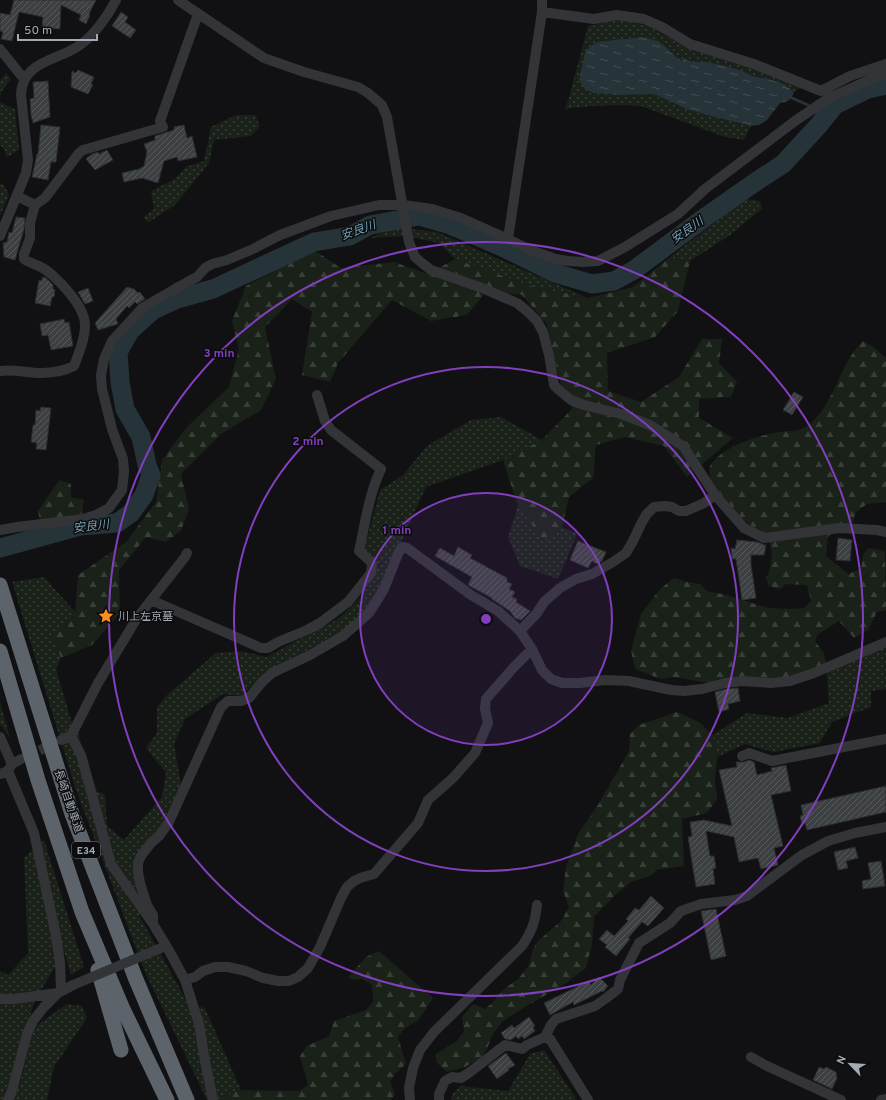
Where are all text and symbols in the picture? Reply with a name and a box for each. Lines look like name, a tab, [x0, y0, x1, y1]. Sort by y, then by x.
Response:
scale bar	[18, 16, 97, 42]
text: 50 m	[24, 23, 52, 39]
water label: 安良川	[668, 213, 709, 248]
water label: 安良川	[339, 217, 380, 244]
text: 3 min	[203, 346, 235, 362]
text: 2 min	[292, 434, 324, 450]
water label: 安良川	[72, 517, 112, 537]
text: 1 min	[383, 523, 411, 539]
place icon: 川上左京墓	[97, 607, 115, 625]
place label: 川上左京墓	[118, 610, 173, 624]
centre of rings	[479, 612, 493, 626]
street label: 長崎自動車道	[51, 768, 85, 835]
road number: E34	[72, 842, 100, 858]
north arrow	[830, 1044, 870, 1084]
text: N	[834, 1054, 850, 1067]

